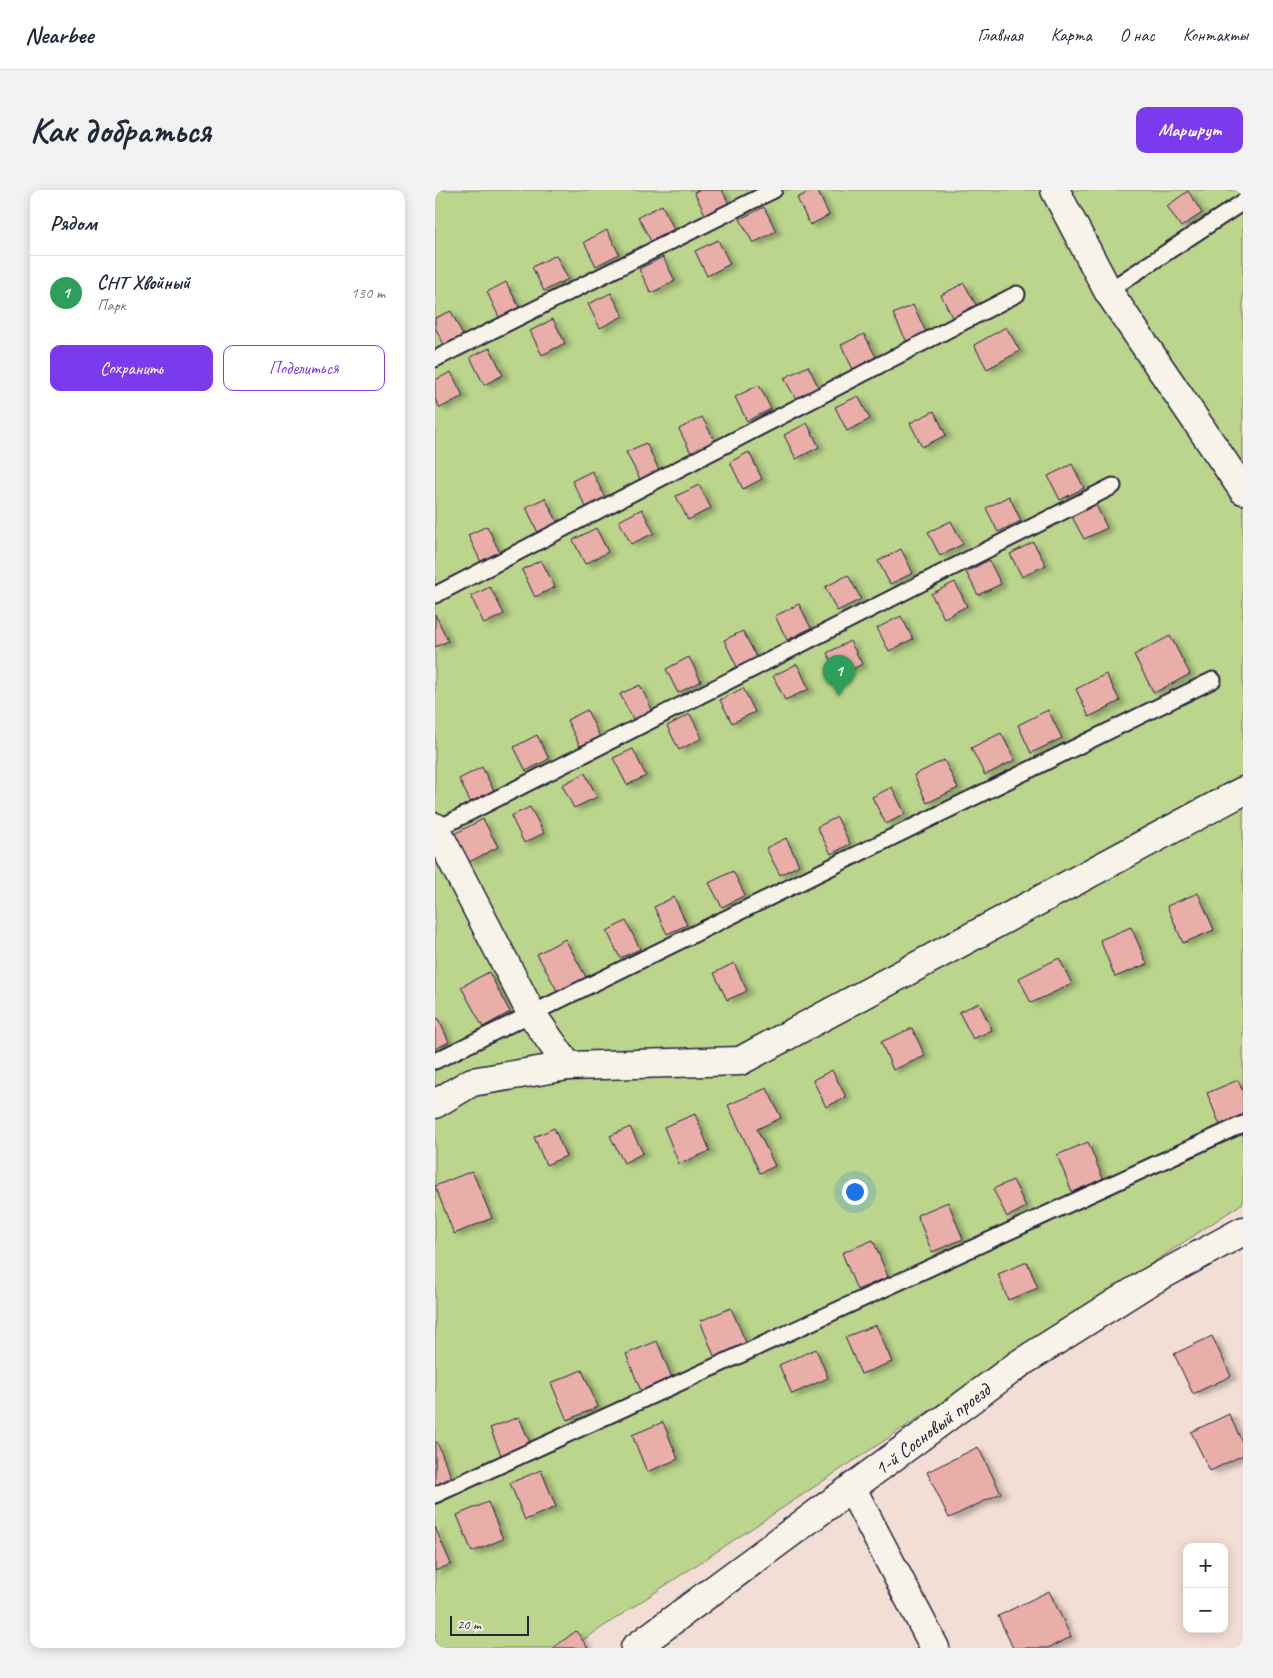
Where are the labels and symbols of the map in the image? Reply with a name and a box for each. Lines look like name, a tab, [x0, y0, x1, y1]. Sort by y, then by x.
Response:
pin: 1	[823, 655, 855, 696]
your location	[842, 1179, 868, 1205]
street label: 1-й Сосновый проезд	[869, 1377, 997, 1481]
scale bar	[450, 1613, 529, 1636]

